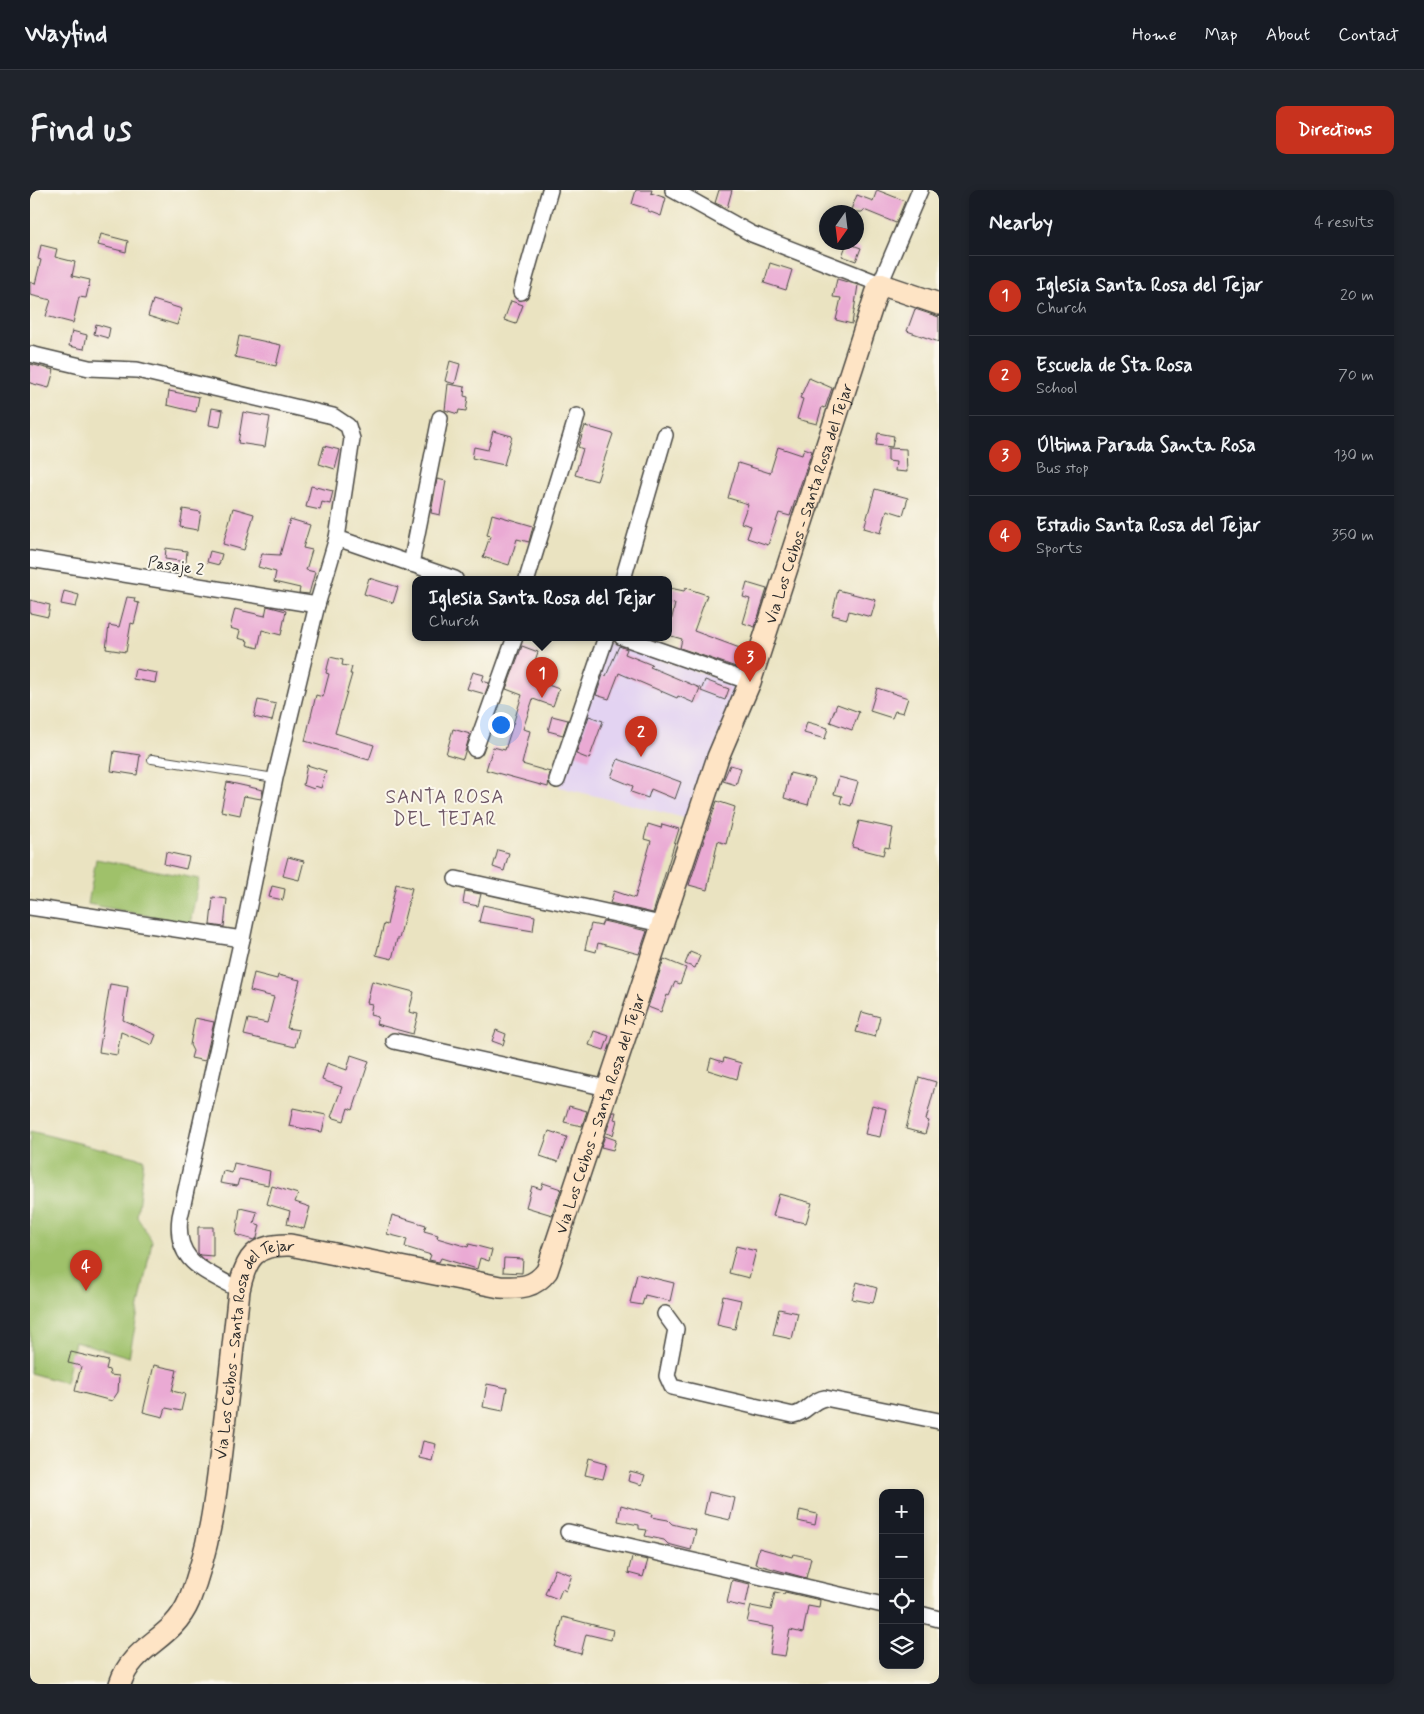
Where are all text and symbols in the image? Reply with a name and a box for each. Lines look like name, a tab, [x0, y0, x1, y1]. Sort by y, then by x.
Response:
text: Wayfind	[25, 19, 107, 50]
text: Home	[1132, 23, 1177, 47]
text: Map	[1205, 23, 1238, 47]
text: About	[1266, 23, 1310, 47]
text: Contact	[1338, 23, 1399, 47]
button: Directions	[1276, 106, 1394, 154]
text: Find us	[30, 107, 132, 153]
north arrow	[819, 205, 864, 250]
text: Nearby	[989, 209, 1053, 237]
text: 4 results	[1314, 212, 1374, 233]
text: Iglesia Santa Rosa del Tejar	[1036, 273, 1263, 298]
text: 1	[1001, 285, 1009, 306]
text: 20 m	[1340, 285, 1374, 306]
text: Church	[1036, 298, 1087, 319]
text: Escuela de Sta Rosa	[1036, 353, 1193, 378]
text: 2	[1001, 365, 1009, 386]
text: 70 m	[1338, 365, 1374, 386]
text: School	[1036, 378, 1077, 399]
street label: Via Los Ceibos - Santa Rosa del Tejar	[761, 380, 858, 627]
text: Última Parada Santa Rosa	[1036, 433, 1256, 458]
text: 3	[1001, 445, 1009, 466]
text: 130 m	[1333, 445, 1374, 466]
text: Bus stop	[1036, 458, 1089, 479]
text: Estadio Santa Rosa del Tejar	[1036, 513, 1261, 538]
text: 4	[1000, 525, 1010, 546]
text: 350 m	[1332, 525, 1374, 546]
text: Sports	[1036, 538, 1082, 559]
street label: Pasaje 2	[146, 552, 205, 581]
popup	[412, 576, 672, 641]
text: Iglesia Santa Rosa del Tejar	[429, 586, 655, 611]
text: Church	[429, 611, 479, 632]
pin: 3	[734, 641, 766, 682]
pin: 1	[526, 657, 558, 698]
your location	[488, 712, 514, 738]
pin: 2	[625, 716, 657, 757]
district label: SANTA ROSA DEL TEJAR	[385, 785, 505, 832]
street label: Via Los Ceibos - Santa Rosa del Tejar	[551, 991, 651, 1237]
street label: Via Los Ceibos - Santa Rosa del Tejar	[211, 1236, 297, 1461]
pin: 4	[70, 1250, 102, 1291]
map controls	[879, 1489, 924, 1669]
button: +	[879, 1489, 924, 1534]
button: −	[879, 1534, 924, 1579]
button: locate	[879, 1579, 924, 1624]
button: layers	[879, 1624, 924, 1669]

